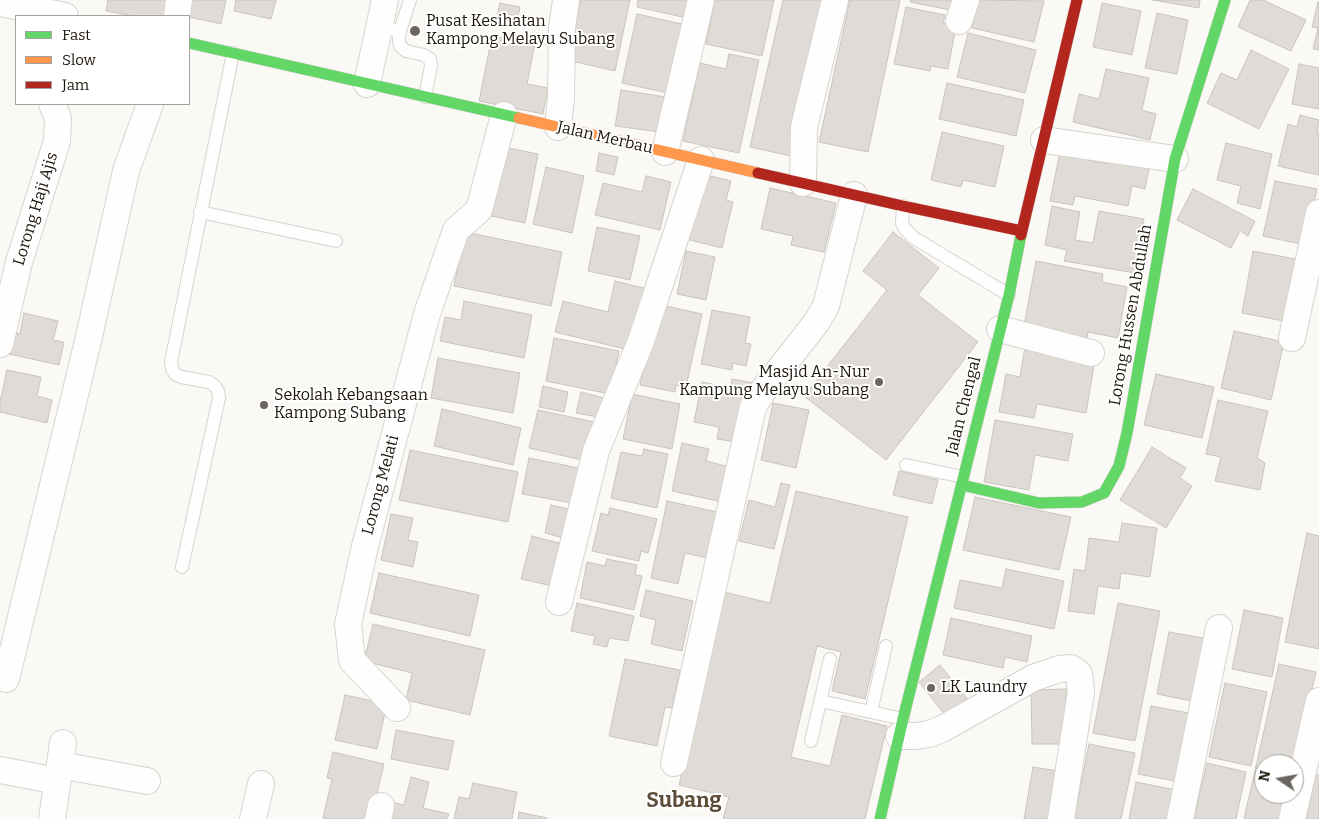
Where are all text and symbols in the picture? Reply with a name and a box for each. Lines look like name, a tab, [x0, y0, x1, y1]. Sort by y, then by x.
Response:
place label: Pusat Kesihatan Kampong Melayu Subang	[426, 12, 615, 50]
legend	[15, 15, 190, 105]
marker: Pusat Kesihatan Kampong Melayu Subang	[408, 24, 422, 38]
text: Fast	[62, 26, 91, 44]
text: Slow	[62, 51, 96, 69]
text: Jam	[62, 76, 89, 94]
street label: Jalan Merbau	[555, 118, 655, 158]
street label: Lorong Haji Ajis	[10, 150, 62, 268]
street label: Lorong Hussen Abdullah	[1106, 223, 1156, 407]
street label: Jalan Chengal	[942, 355, 986, 457]
place label: Masjid An-Nur Kampung Melayu Subang	[679, 363, 869, 401]
marker: Masjid An-Nur Kampung Melayu Subang	[873, 376, 885, 388]
place label: Sekolah Kebangsaan Kampong Subang	[274, 386, 428, 424]
marker: Sekolah Kebangsaan Kampong Subang	[258, 399, 270, 411]
street label: Lorong Melati	[358, 433, 404, 537]
place label: LK Laundry	[941, 678, 1027, 698]
marker: LK Laundry	[925, 682, 937, 694]
north arrow	[1254, 754, 1304, 804]
text: N	[1255, 769, 1274, 783]
district label: Subang	[646, 788, 722, 814]

